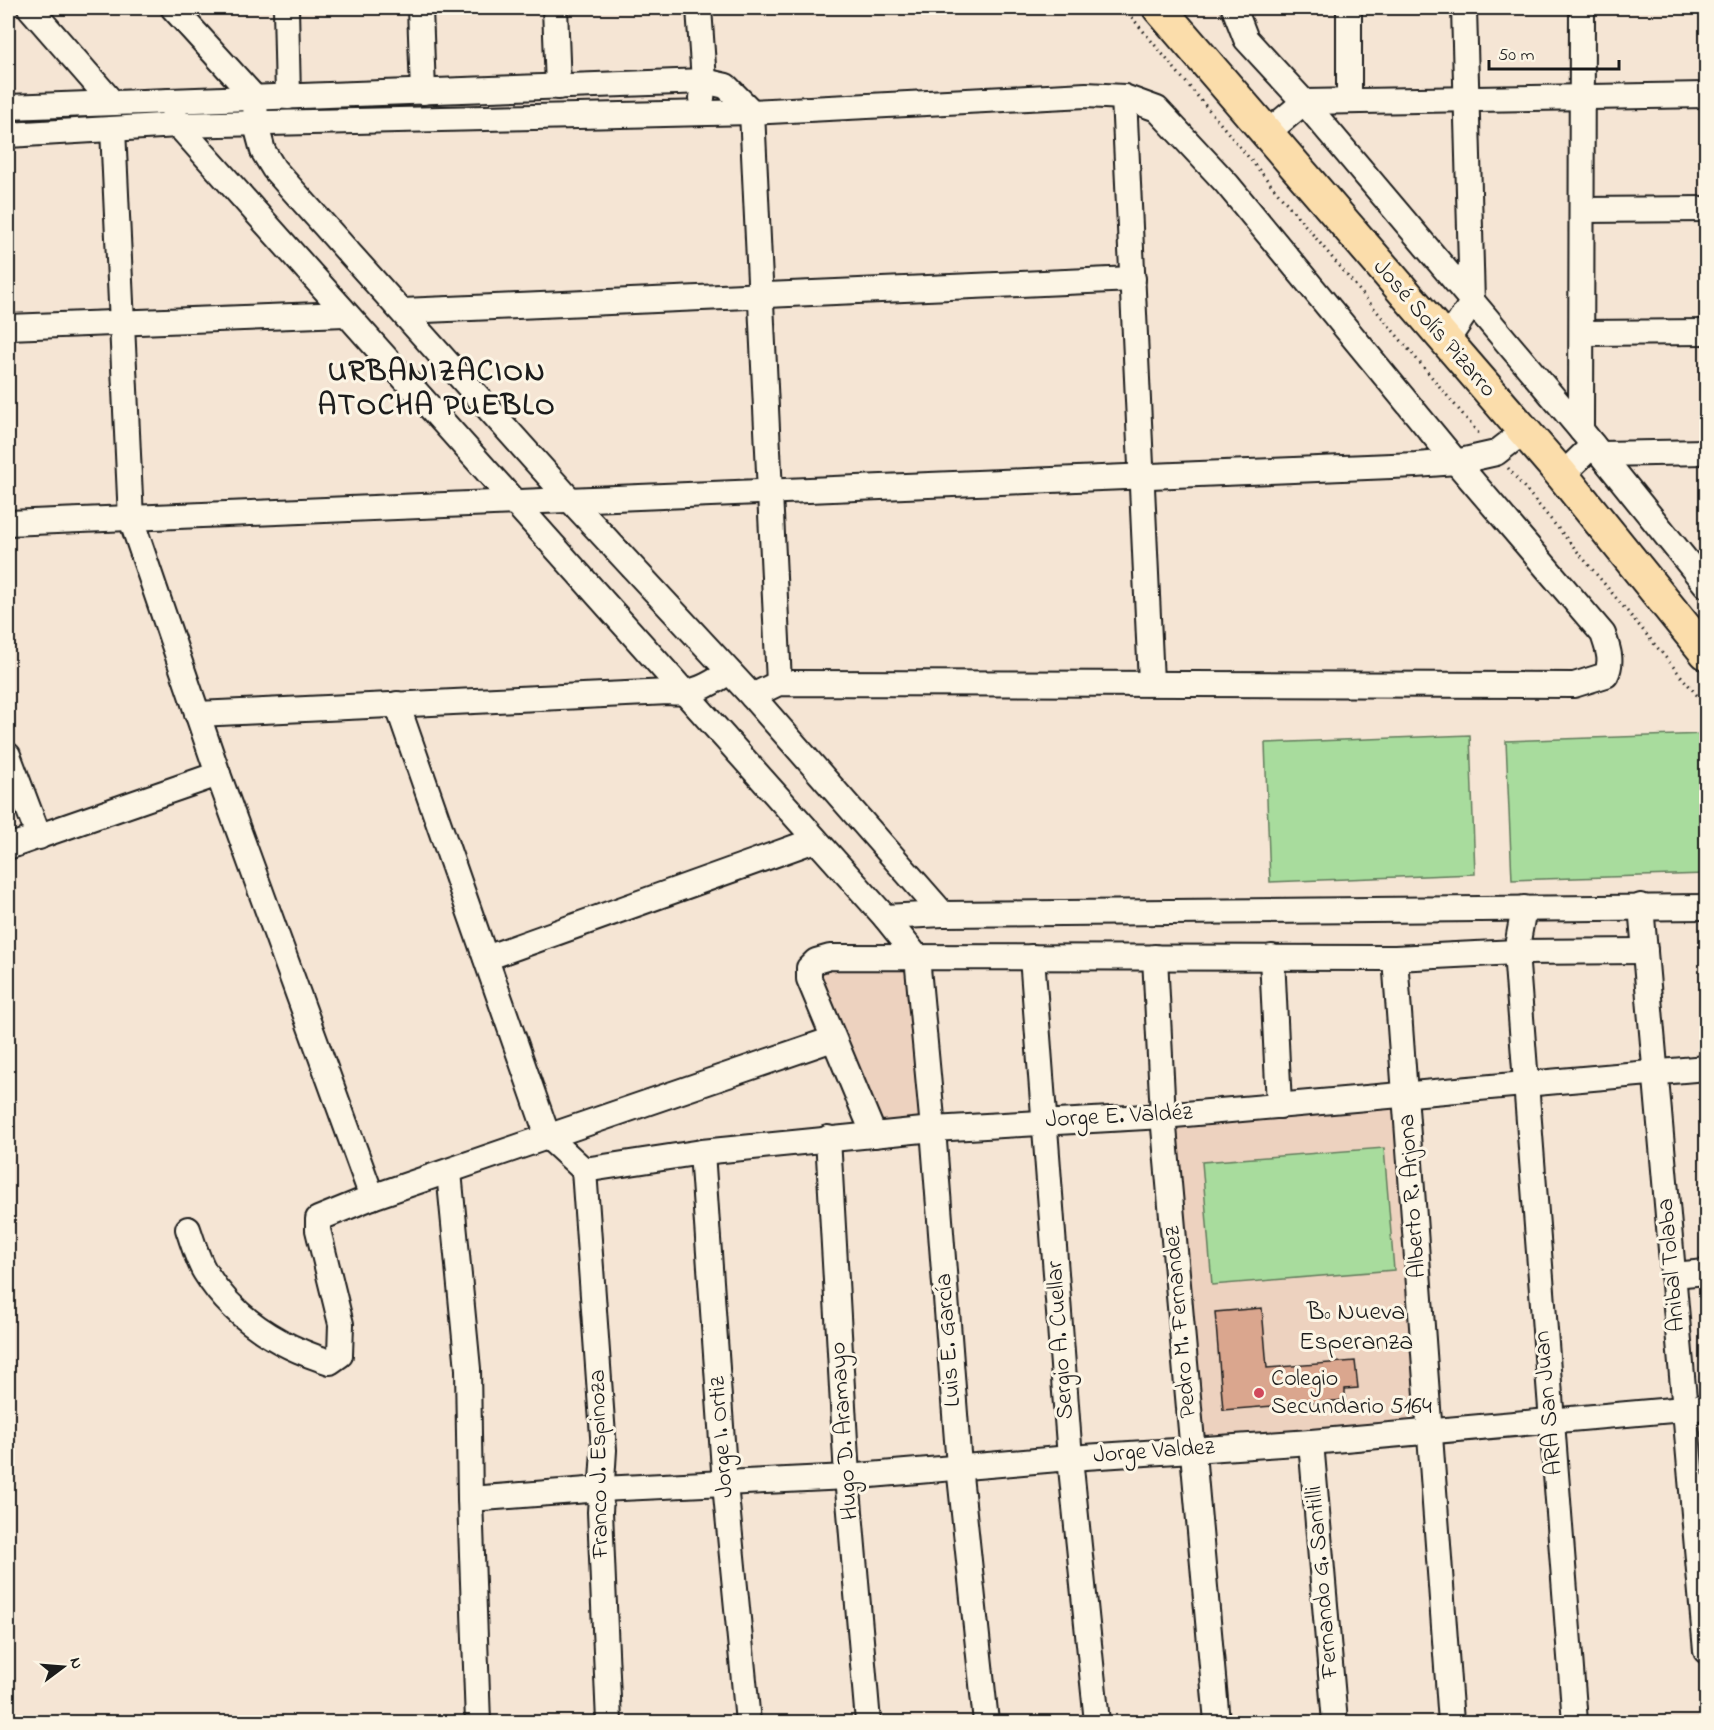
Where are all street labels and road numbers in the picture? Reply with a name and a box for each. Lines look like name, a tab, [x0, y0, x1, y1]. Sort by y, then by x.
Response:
street label: José Solís Pizarro	[1364, 252, 1504, 406]
street label: Jorge E. Valdéz	[1045, 1096, 1194, 1138]
street label: Alberto R. Arjona	[1390, 1113, 1436, 1279]
street label: Anibal Tolaba	[1649, 1197, 1695, 1333]
street label: Pedro M. Fernandez	[1155, 1224, 1207, 1420]
street label: Sergio A. Cuellar	[1038, 1259, 1084, 1420]
street label: Luis E. García	[927, 1272, 971, 1408]
street label: ARA San Juan	[1525, 1329, 1573, 1477]
street label: Hugo D. Aramayo	[821, 1341, 870, 1521]
street label: Franco J. Espinoza	[581, 1369, 619, 1560]
street label: Jorge I. Ortiz	[700, 1374, 744, 1499]
street label: Jorge Valdez	[1092, 1430, 1217, 1474]
street label: Fernando G. Santilli	[1297, 1484, 1349, 1681]

